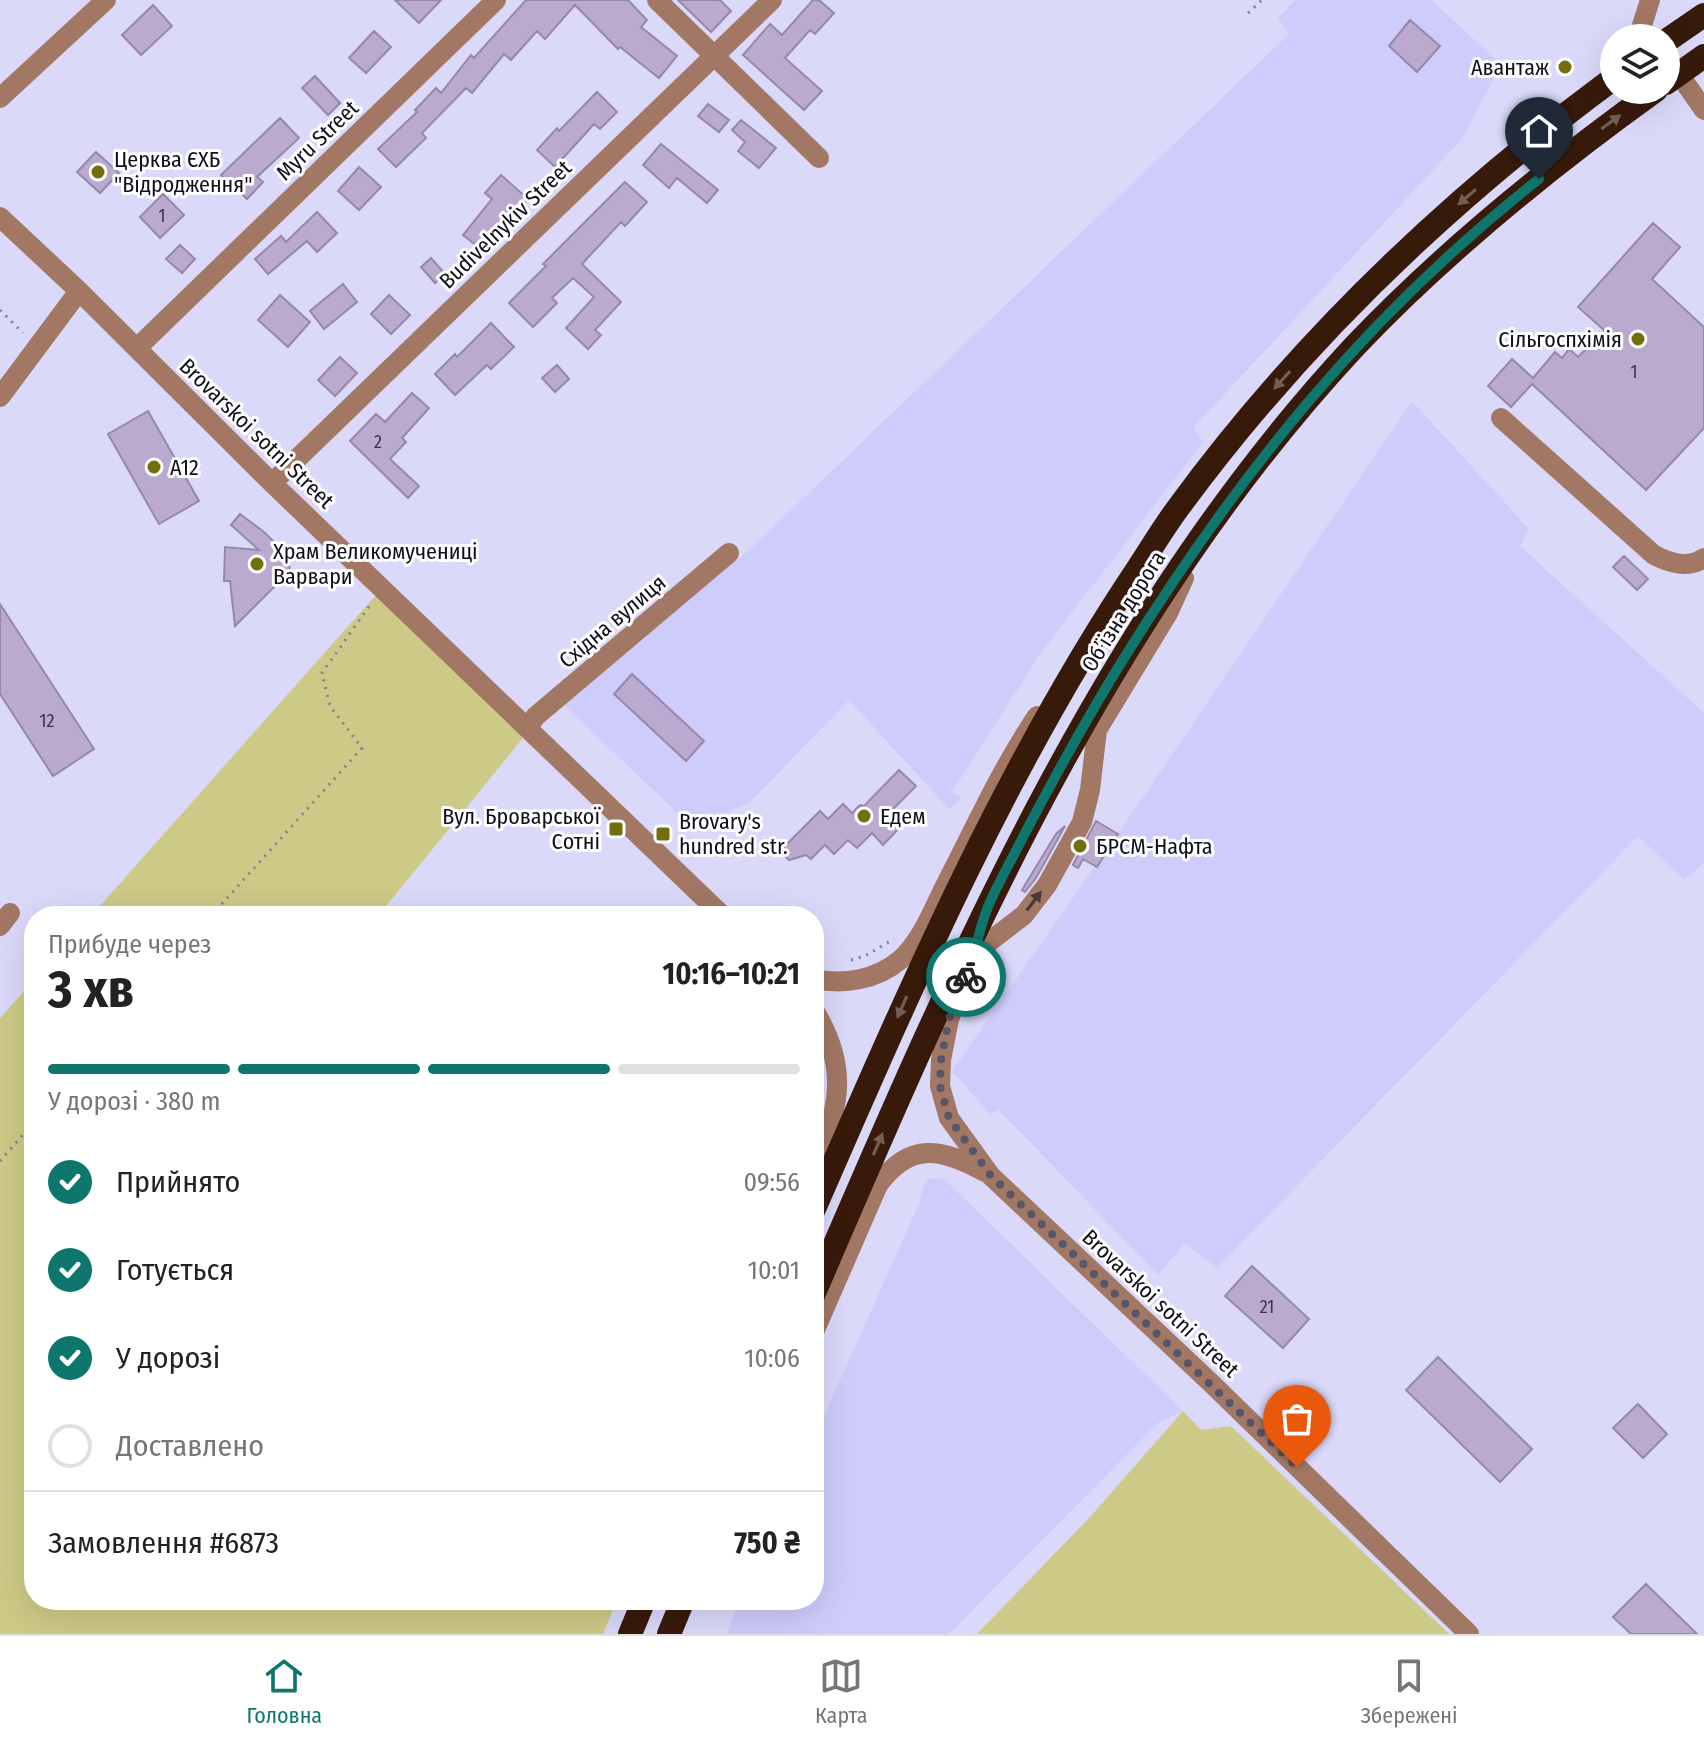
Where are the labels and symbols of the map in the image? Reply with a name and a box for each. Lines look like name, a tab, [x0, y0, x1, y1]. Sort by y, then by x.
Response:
place label: Авантаж	[1471, 54, 1549, 81]
marker: Авантаж	[1556, 58, 1574, 76]
street label: Myru Street	[271, 94, 365, 186]
pin	[1505, 97, 1573, 179]
one-way arrow	[1601, 115, 1622, 130]
place label: Церква ЄХБ "Відродження"	[114, 146, 253, 198]
street label: Budivelnykiv Street	[434, 154, 578, 294]
marker: Церква ЄХБ "Відродження"	[89, 163, 107, 181]
one-way arrow	[1457, 188, 1476, 206]
house number: 1	[158, 205, 166, 227]
place label: Сільгоспхімія	[1498, 326, 1622, 353]
marker: Сільгоспхімія	[1629, 330, 1647, 348]
street label: Brovarskoi sotni Street	[174, 353, 340, 515]
house number: 1	[1630, 361, 1638, 383]
one-way arrow	[1274, 370, 1291, 390]
house number: 2	[374, 431, 382, 453]
place label: А12	[170, 454, 199, 481]
marker: А12	[145, 458, 163, 476]
place label: Храм Великомучениці Варвари	[273, 538, 478, 590]
street label: Обʼїзна дорога	[1076, 546, 1171, 677]
marker: Храм Великомучениці Варвари	[248, 555, 266, 573]
street label: Східна вулиця	[554, 569, 671, 674]
house number: 12	[40, 710, 55, 732]
place label: Вул. Броварської Cотні	[442, 803, 600, 855]
place label: Едем	[880, 803, 926, 830]
marker: Едем	[855, 807, 873, 825]
place label: Brovary's hundred str.	[679, 808, 788, 860]
marker: Вул. Броварської Cотні	[607, 820, 625, 838]
marker: Brovary's hundred str.	[654, 825, 672, 843]
place label: БРСМ-Нафта	[1096, 833, 1213, 860]
marker: БРСМ-Нафта	[1071, 837, 1089, 855]
one-way arrow	[1026, 891, 1042, 911]
courier	[926, 937, 1006, 1017]
one-way arrow	[896, 995, 909, 1019]
one-way arrow	[872, 1132, 885, 1156]
street label: Brovarskoi sotni Street	[1077, 1224, 1245, 1384]
house number: 21	[1260, 1296, 1274, 1318]
pin	[1263, 1385, 1331, 1467]

